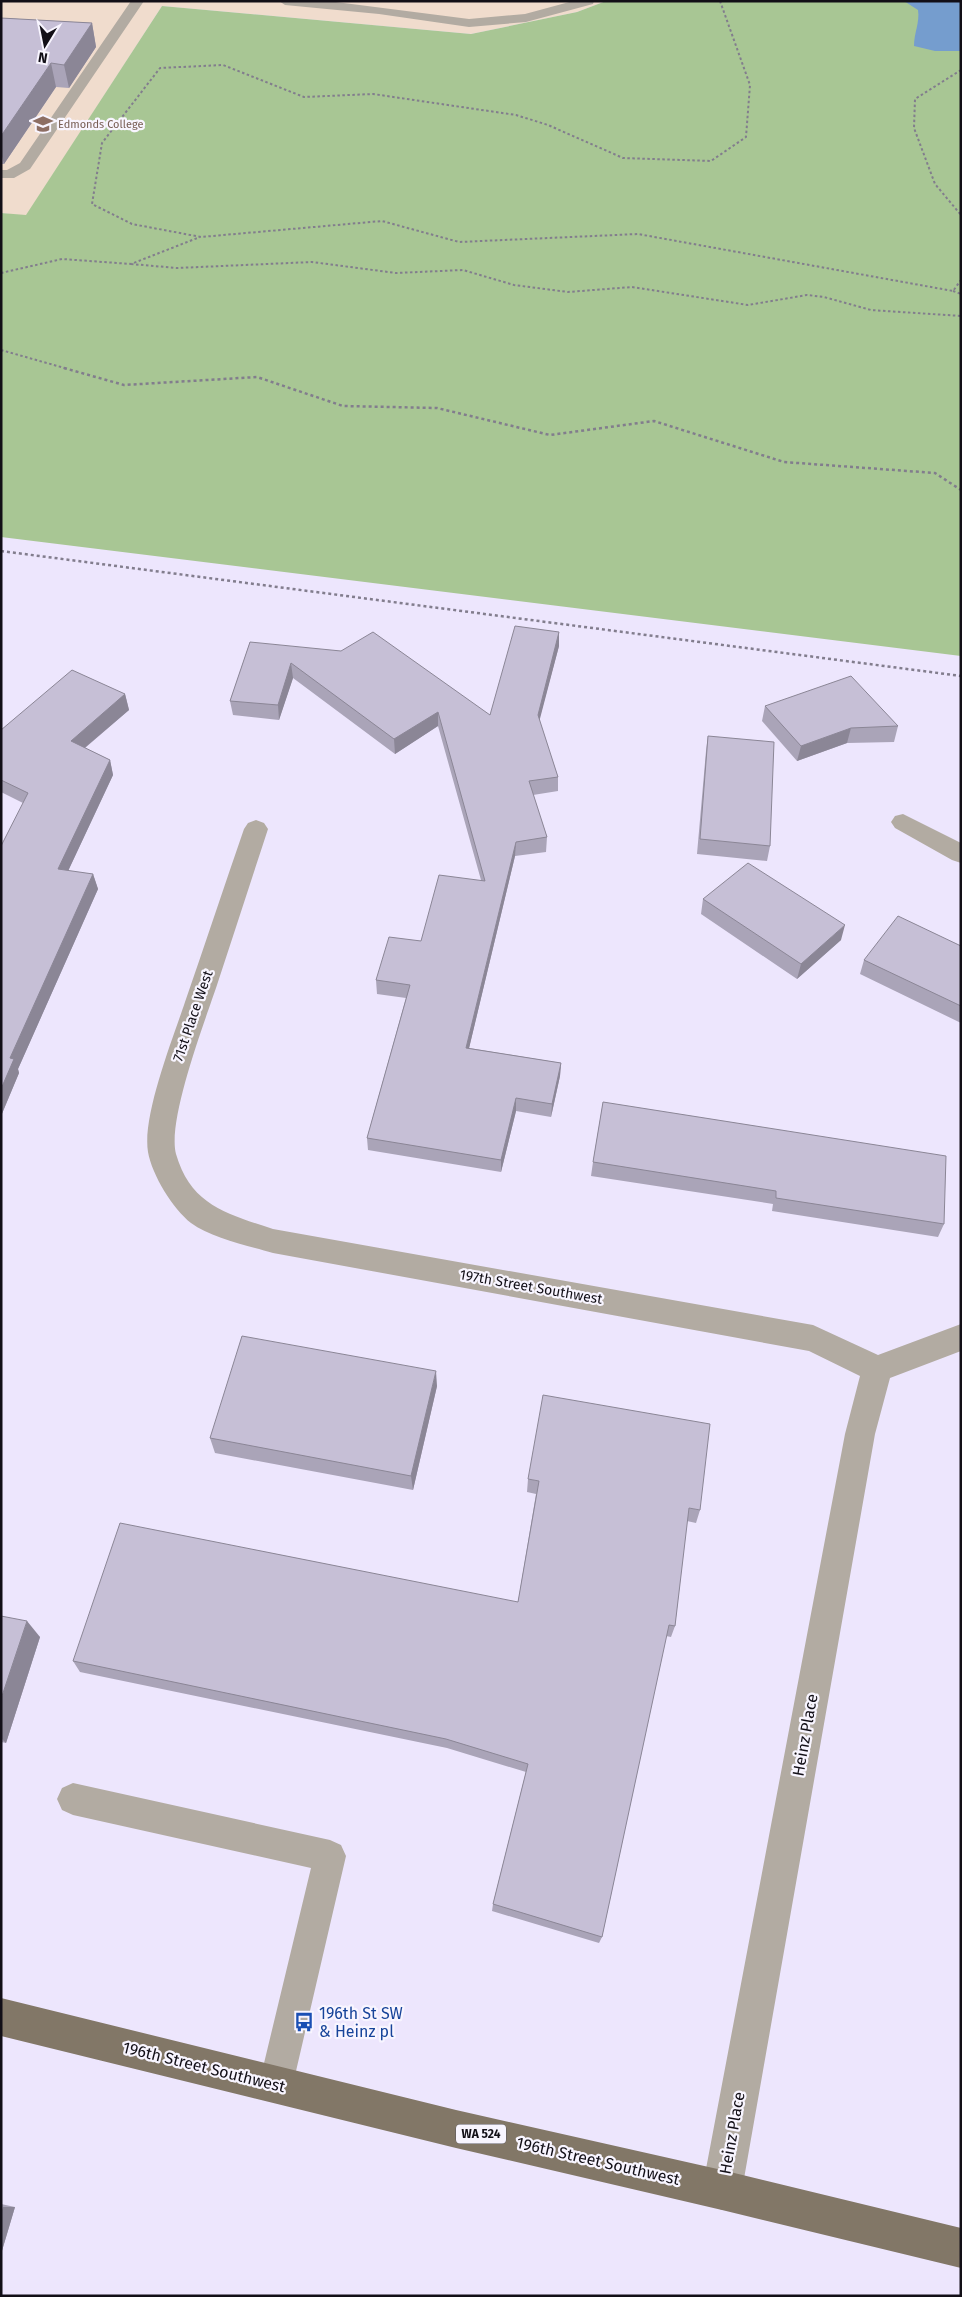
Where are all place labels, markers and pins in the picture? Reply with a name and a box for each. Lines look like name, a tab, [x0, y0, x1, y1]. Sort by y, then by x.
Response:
school or university icon: Edmonds College	[32, 113, 54, 135]
place label: Edmonds College	[58, 118, 143, 131]
place label: 196th St SW & Heinz pl	[319, 2004, 403, 2041]
bus stop icon: 196th St SW & Heinz pl	[293, 2011, 315, 2033]

